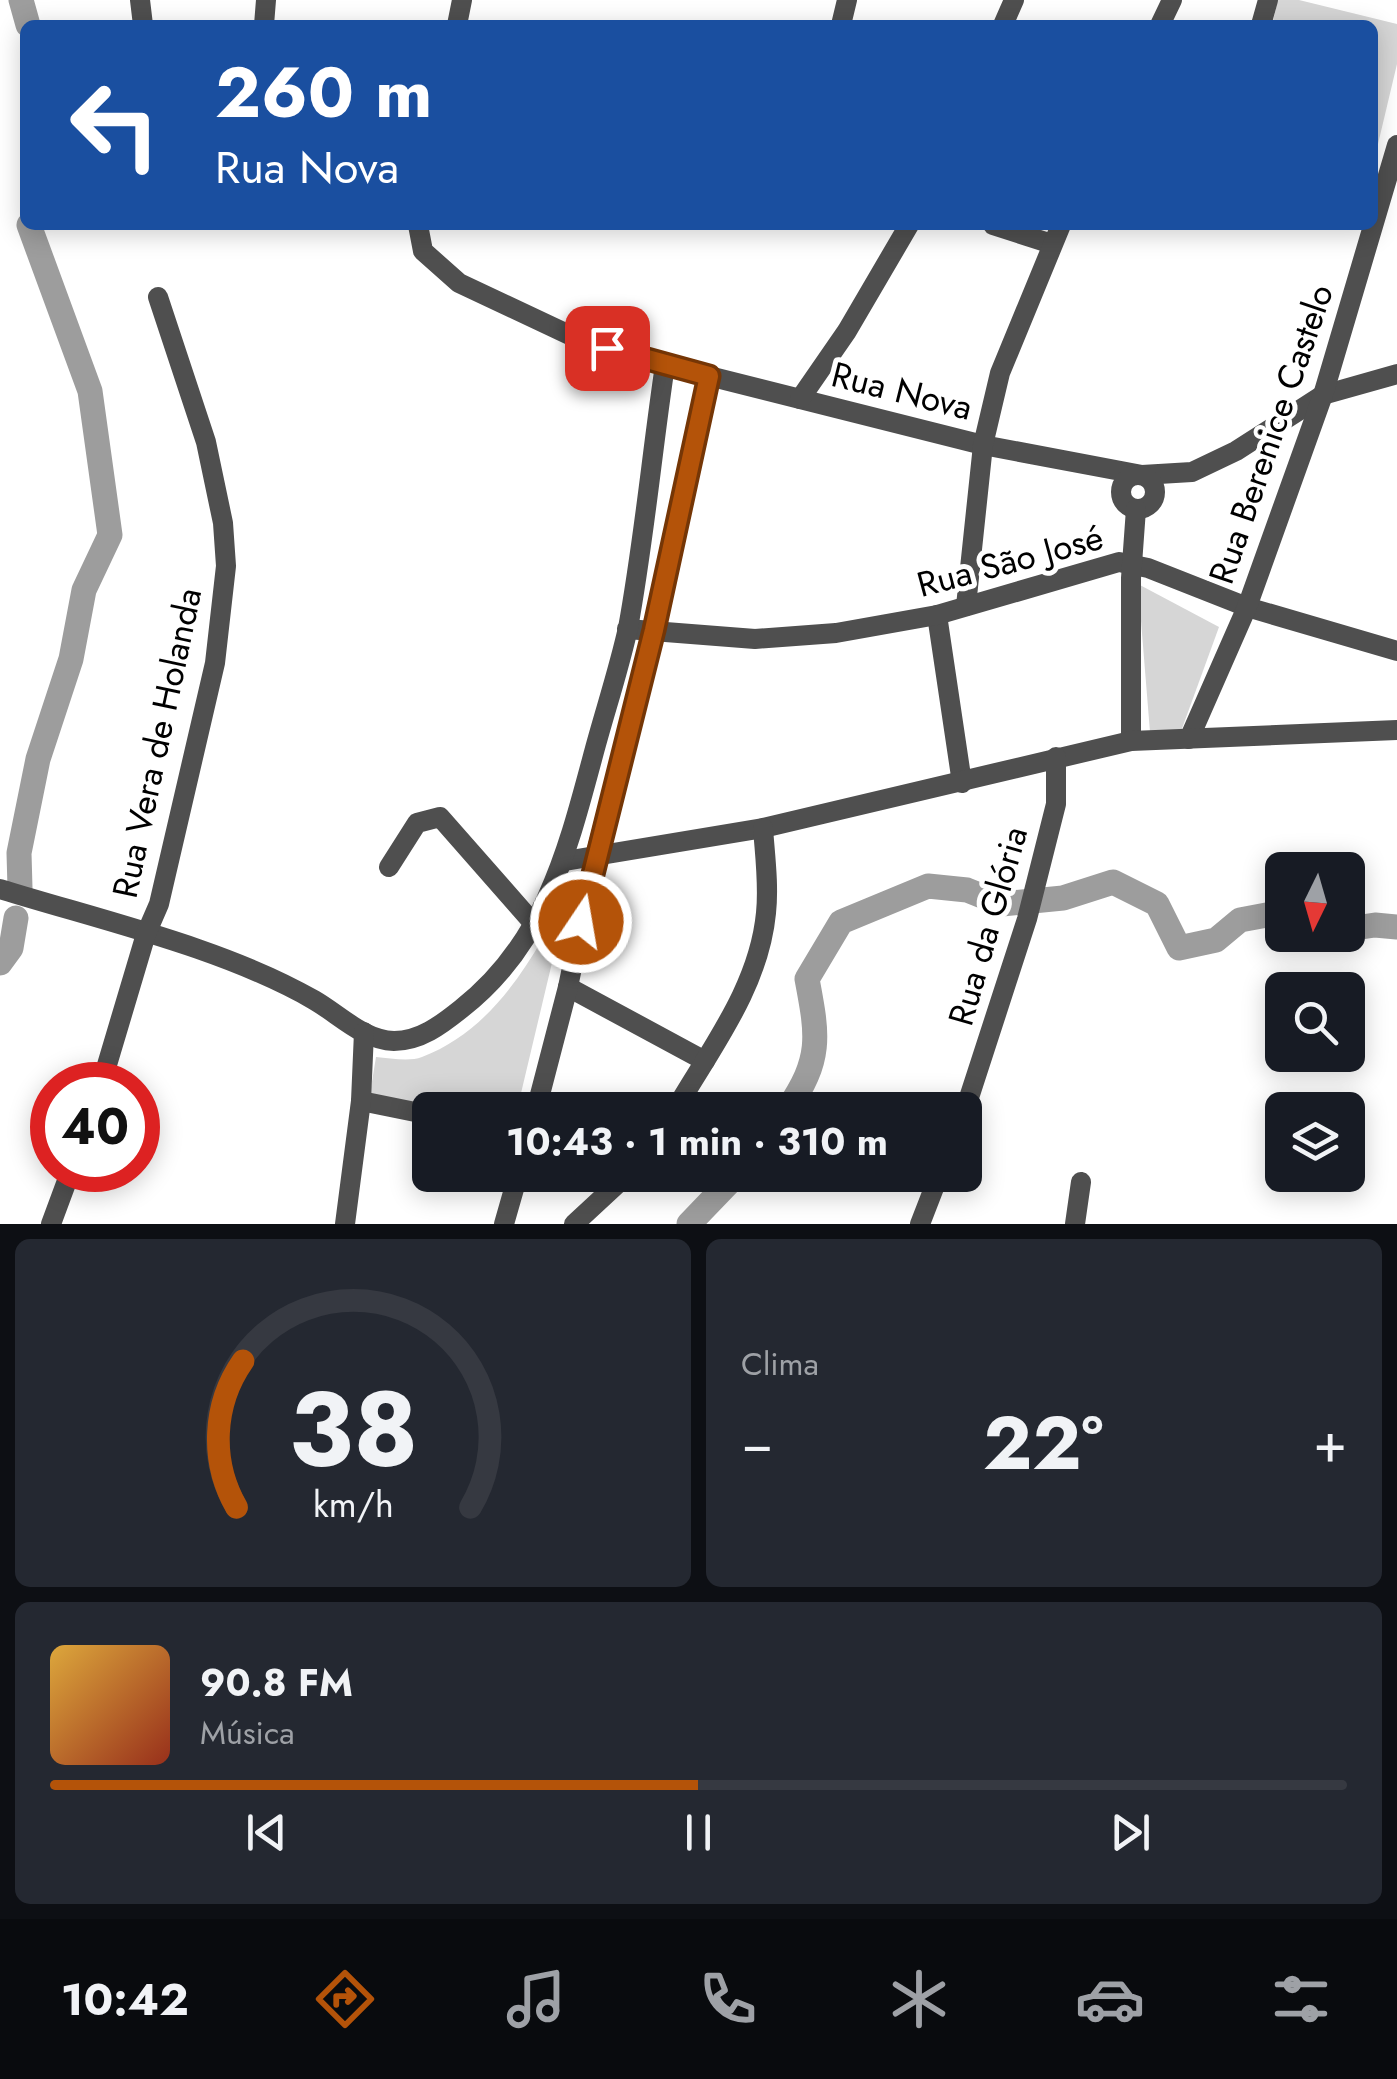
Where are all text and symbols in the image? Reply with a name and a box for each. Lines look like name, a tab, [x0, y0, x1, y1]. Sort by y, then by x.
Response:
text: 260 m	[215, 42, 433, 143]
icon: left	[50, 60, 180, 190]
text: Rua Nova	[215, 135, 399, 200]
street label: Rua Berenice Castelo	[1196, 278, 1346, 590]
pin	[565, 306, 650, 391]
icon: arrive	[580, 321, 635, 376]
street label: Rua Nova	[826, 349, 978, 433]
street label: Rua São José	[911, 512, 1109, 610]
street label: Rua Vera de Holanda	[100, 583, 214, 903]
street label: Rua da Glória	[936, 821, 1040, 1031]
north arrow	[1265, 852, 1365, 952]
map controls	[1265, 852, 1365, 1192]
position arrow	[529, 870, 633, 974]
button: search	[1265, 972, 1365, 1072]
speed limit sign: 40	[30, 1062, 160, 1192]
button: layers	[1265, 1092, 1365, 1192]
text: 10:43 · 1 min · 310 m	[506, 1114, 888, 1169]
text: Clima	[741, 1341, 819, 1387]
text: 38	[288, 1354, 418, 1504]
text: 22°	[983, 1389, 1104, 1497]
text: −	[741, 1403, 773, 1483]
text: +	[1313, 1403, 1347, 1483]
text: km/h	[313, 1479, 393, 1530]
text: 90.8 FM	[200, 1655, 353, 1710]
text: Música	[200, 1710, 295, 1756]
icon: previous	[239, 1805, 294, 1860]
icon: pause	[671, 1805, 726, 1860]
icon: next	[1103, 1805, 1158, 1860]
icon: directions	[310, 1964, 380, 2034]
icon: music	[501, 1964, 571, 2034]
icon: phone	[693, 1964, 763, 2034]
icon: climate	[884, 1964, 954, 2034]
icon: car	[1075, 1964, 1145, 2034]
icon: filters	[1266, 1964, 1336, 2034]
text: 10:42	[61, 1967, 189, 2032]

